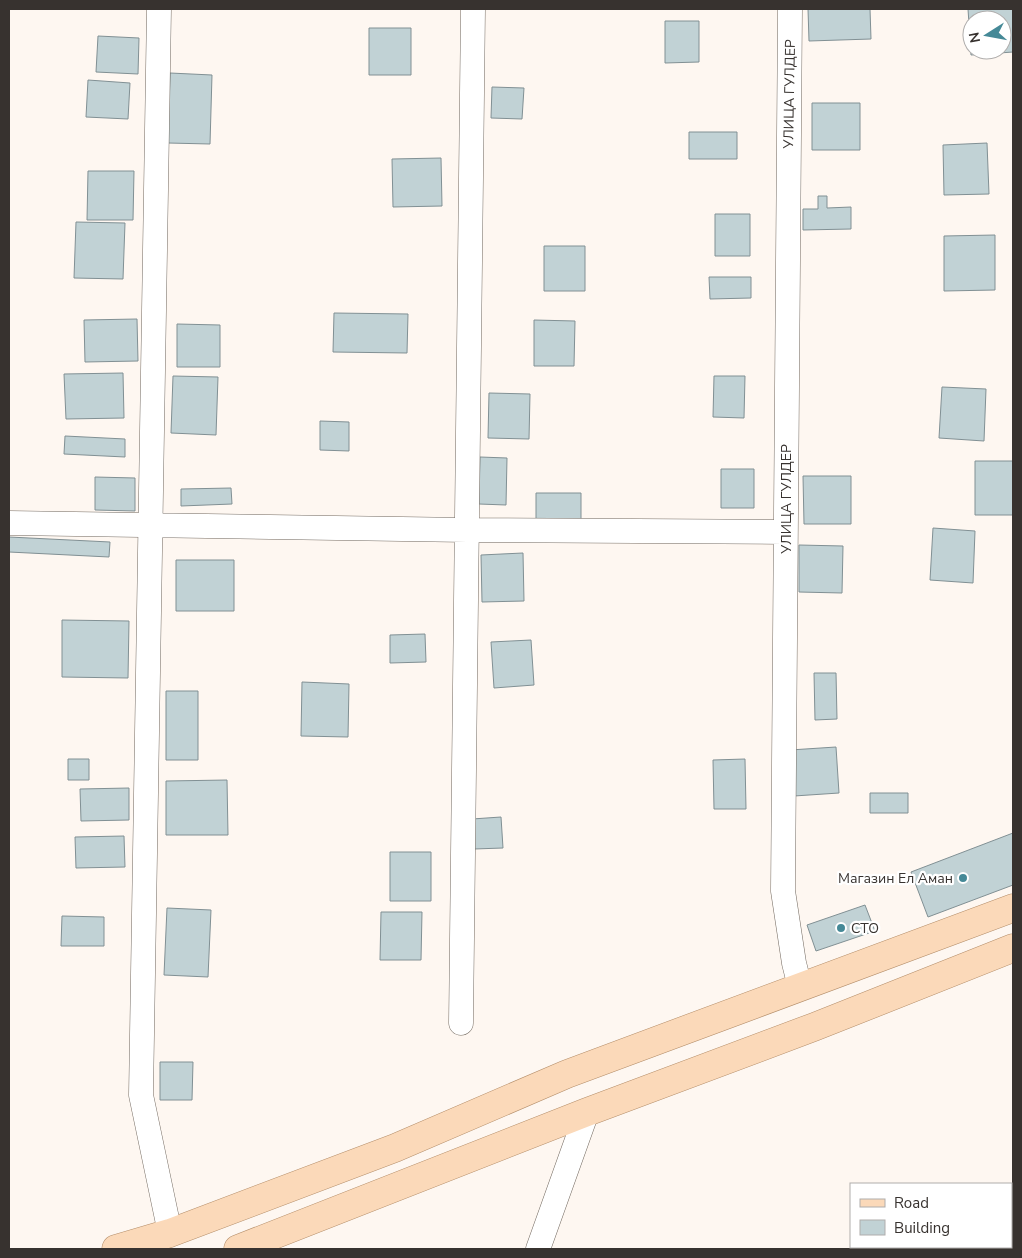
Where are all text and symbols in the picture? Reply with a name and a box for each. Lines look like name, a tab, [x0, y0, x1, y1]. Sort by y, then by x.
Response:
north arrow	[962, 10, 1012, 60]
text: N	[964, 30, 985, 44]
street label: УЛИЦА ГУЛДЕР	[779, 39, 800, 150]
street label: УЛИЦА ГУЛДЕР	[777, 444, 796, 555]
place label: Магазин Ел Аман	[838, 869, 953, 888]
marker: Магазин Ел Аман	[957, 872, 969, 884]
place label: СТО	[851, 919, 879, 938]
marker: СТО	[835, 922, 847, 934]
legend	[850, 1183, 1012, 1248]
text: Road	[894, 1193, 929, 1213]
text: Building	[894, 1218, 950, 1238]

